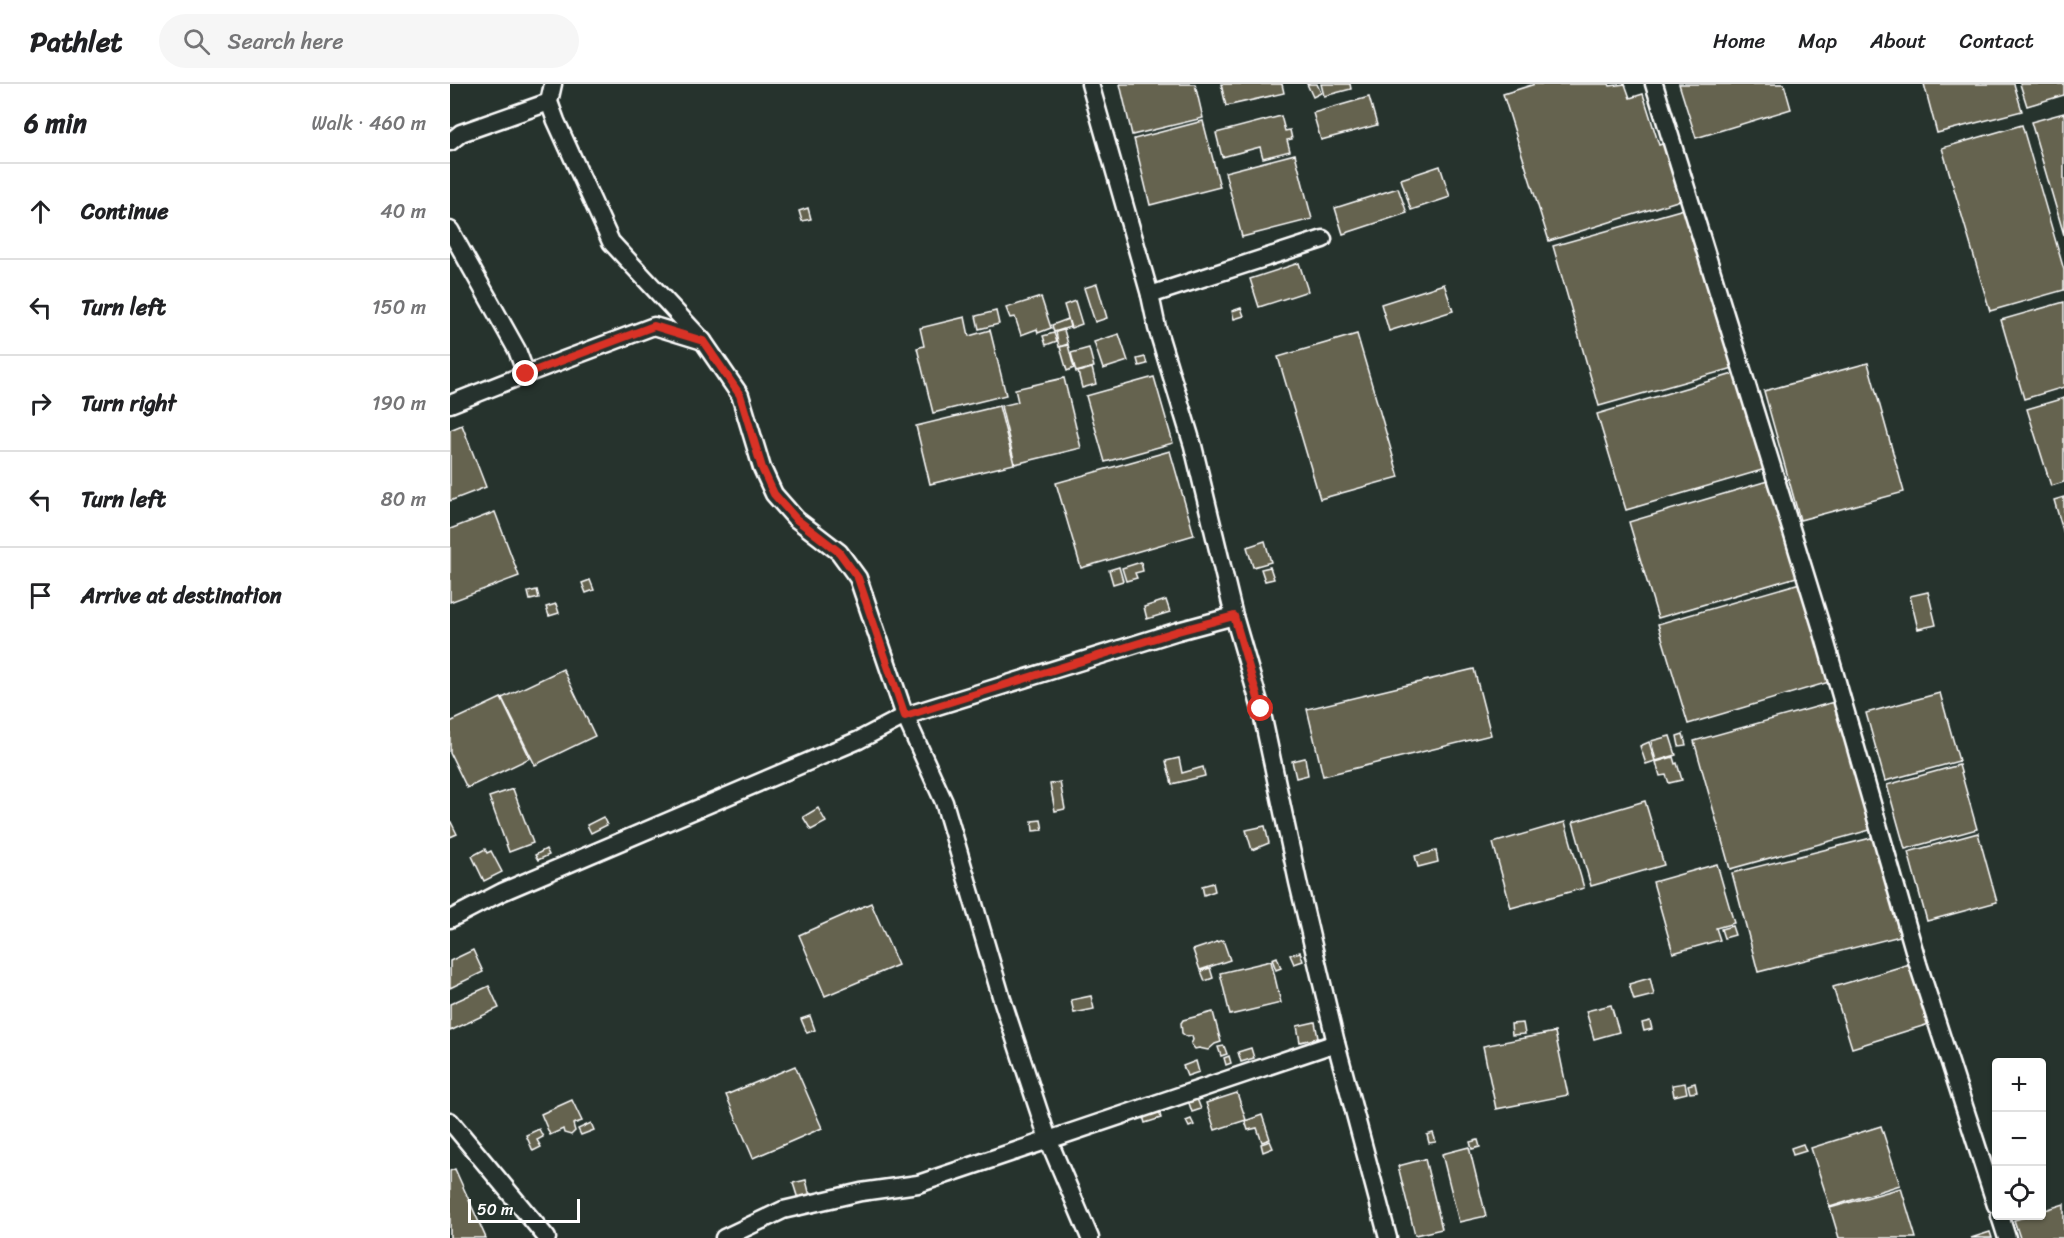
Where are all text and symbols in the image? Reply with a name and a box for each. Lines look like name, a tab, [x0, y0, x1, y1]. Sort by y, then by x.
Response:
search box	[159, 14, 579, 68]
text: Pathlet	[30, 17, 123, 66]
text: Search here	[228, 22, 343, 61]
text: Home	[1713, 22, 1765, 60]
text: Map	[1798, 22, 1837, 60]
text: About	[1870, 22, 1927, 60]
text: Contact	[1960, 22, 2034, 60]
icon: search	[180, 25, 213, 58]
text: 6 min	[24, 100, 87, 146]
text: Walk · 460 m	[311, 106, 426, 141]
text: Continue	[81, 192, 169, 231]
text: 40 m	[380, 194, 426, 229]
icon: ahead	[24, 195, 57, 228]
text: Turn left	[81, 288, 166, 327]
text: 150 m	[372, 290, 426, 325]
icon: left	[24, 291, 57, 324]
route end	[512, 360, 538, 386]
text: Turn right	[81, 384, 176, 423]
text: 190 m	[372, 386, 426, 421]
icon: right	[24, 387, 57, 420]
text: Turn left	[81, 480, 166, 519]
text: 80 m	[381, 482, 426, 517]
icon: left	[24, 483, 57, 516]
text: Arrive at destination	[81, 576, 282, 615]
icon: arrive	[24, 579, 57, 612]
route start	[1247, 695, 1273, 721]
map controls	[1992, 1058, 2046, 1220]
button: +	[1992, 1058, 2046, 1112]
button: −	[1992, 1112, 2046, 1166]
button: locate	[1992, 1166, 2046, 1220]
text: 50 m	[477, 1195, 513, 1224]
scale bar	[468, 1196, 580, 1224]

